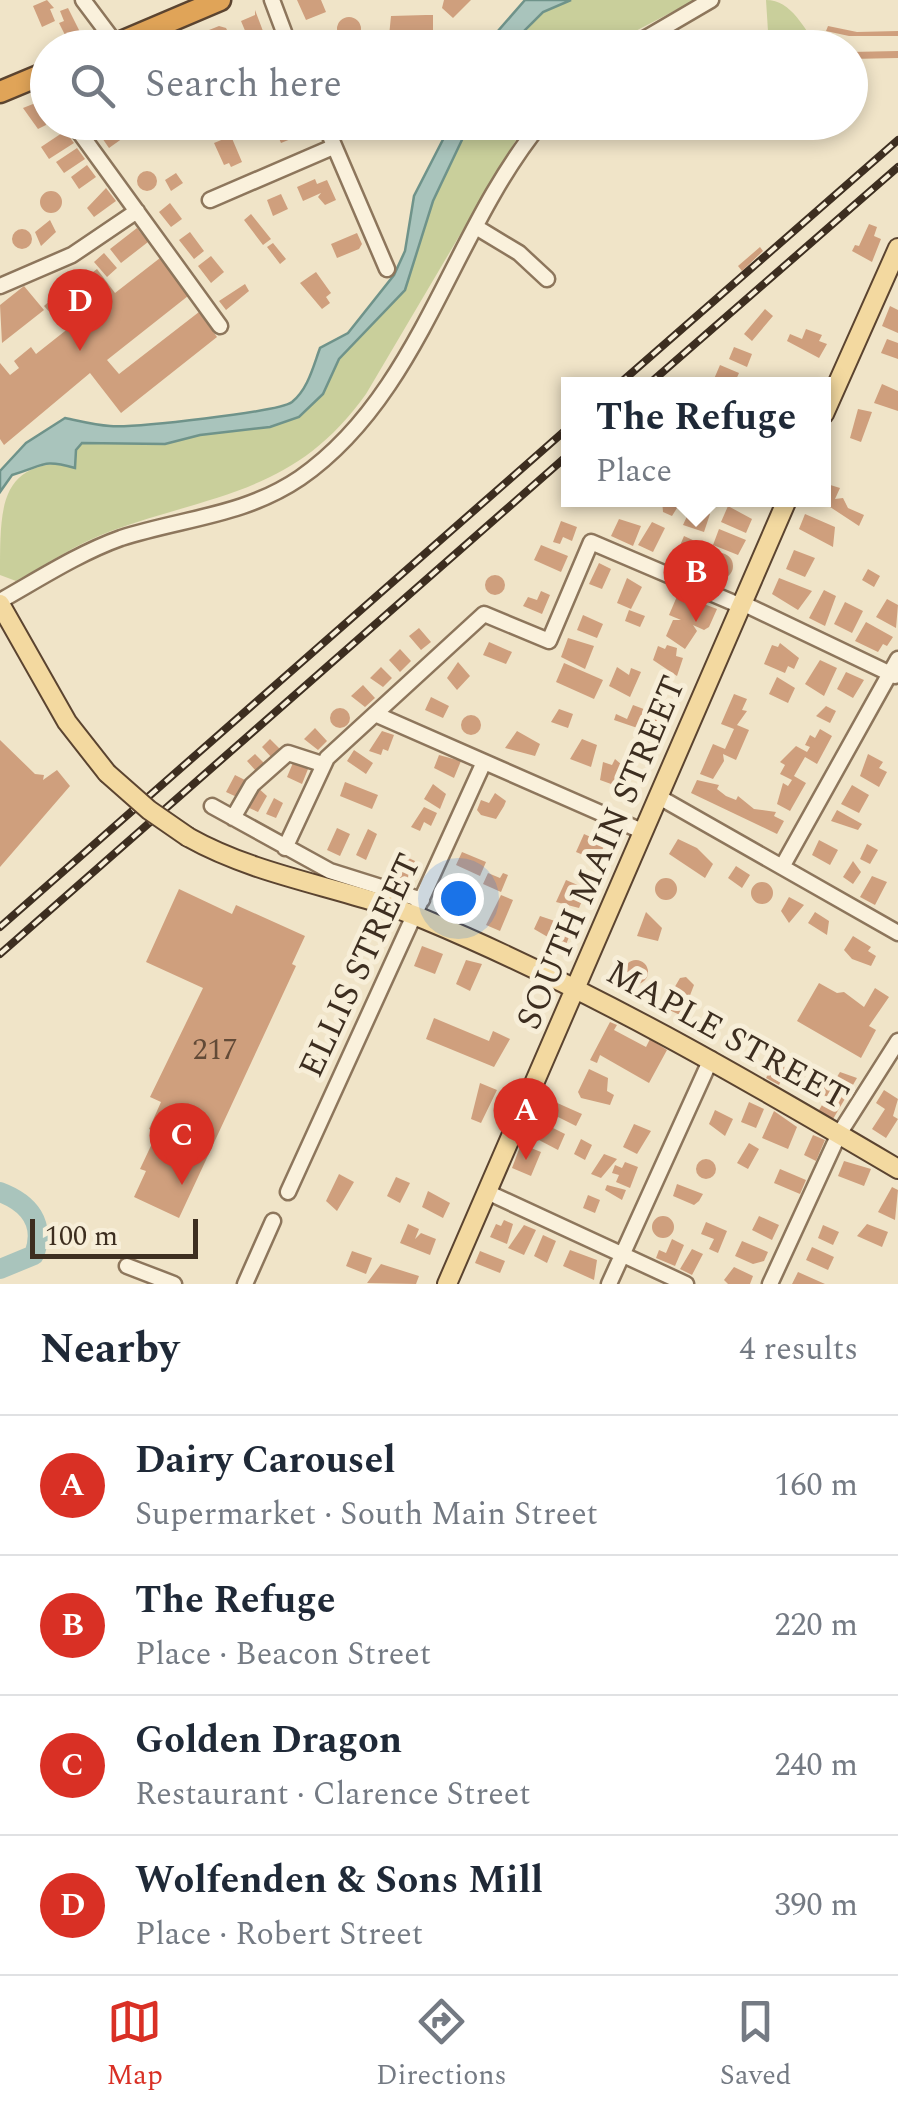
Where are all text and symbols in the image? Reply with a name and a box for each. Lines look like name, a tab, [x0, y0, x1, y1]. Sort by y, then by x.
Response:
search box	[30, 30, 868, 140]
text: Search here	[145, 56, 342, 114]
icon: search	[65, 58, 120, 113]
pin: D	[48, 268, 112, 351]
popup	[561, 377, 831, 507]
text: The Refuge	[596, 389, 796, 447]
text: Place	[596, 447, 672, 496]
pin: B	[664, 540, 728, 622]
street label: SOUTH MAIN STREET	[503, 667, 700, 1038]
street label: ELLIS STREET	[285, 845, 435, 1086]
your location	[433, 873, 484, 924]
street label: MAPLE STREET	[596, 947, 858, 1124]
house number: 217	[193, 1027, 238, 1073]
pin: A	[494, 1078, 558, 1160]
pin: C	[150, 1102, 214, 1185]
scale bar	[30, 1214, 198, 1258]
text: 100 m	[45, 1215, 118, 1258]
text: Nearby	[40, 1318, 179, 1381]
text: 4 results	[739, 1325, 858, 1374]
text: Dairy Carousel	[135, 1432, 396, 1490]
text: A	[60, 1461, 85, 1510]
text: 160 m	[774, 1461, 858, 1510]
text: Supermarket · South Main Street	[135, 1490, 598, 1539]
text: The Refuge	[135, 1572, 336, 1630]
text: B	[61, 1601, 84, 1650]
text: 220 m	[774, 1601, 858, 1650]
text: Place · Beacon Street	[135, 1630, 431, 1679]
text: Golden Dragon	[135, 1712, 402, 1770]
text: C	[61, 1741, 84, 1790]
text: 240 m	[774, 1741, 858, 1790]
text: Restaurant · Clarence Street	[135, 1770, 531, 1819]
text: Wolfenden & Sons Mill	[135, 1852, 543, 1910]
text: D	[60, 1881, 85, 1930]
text: 390 m	[774, 1881, 858, 1930]
text: Place · Robert Street	[135, 1910, 423, 1959]
tab: Map	[107, 1994, 163, 2097]
tab: Directions	[376, 1994, 507, 2097]
tab: Saved	[720, 1994, 791, 2097]

